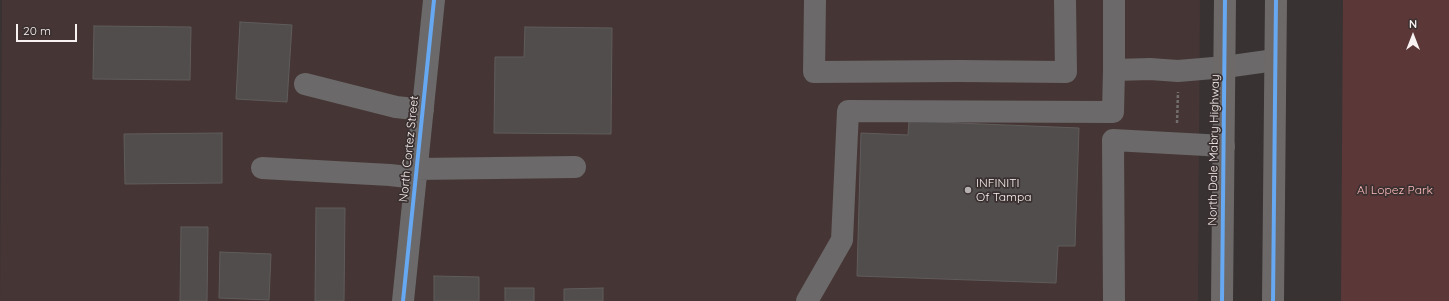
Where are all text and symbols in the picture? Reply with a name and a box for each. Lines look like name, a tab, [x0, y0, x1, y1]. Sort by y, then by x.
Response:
scale bar	[18, 16, 79, 42]
north arrow	[1393, 16, 1433, 56]
text: N	[1409, 17, 1417, 31]
text: 20 m	[23, 23, 51, 38]
street label: North Dale Mabry Highway	[1205, 74, 1223, 226]
street label: North Cortez Street	[396, 95, 422, 203]
place label: INFINITI Of Tampa	[976, 176, 1032, 204]
park label: Al Lopez Park	[1357, 183, 1433, 197]
marker: INFINITI Of Tampa	[963, 185, 973, 195]

